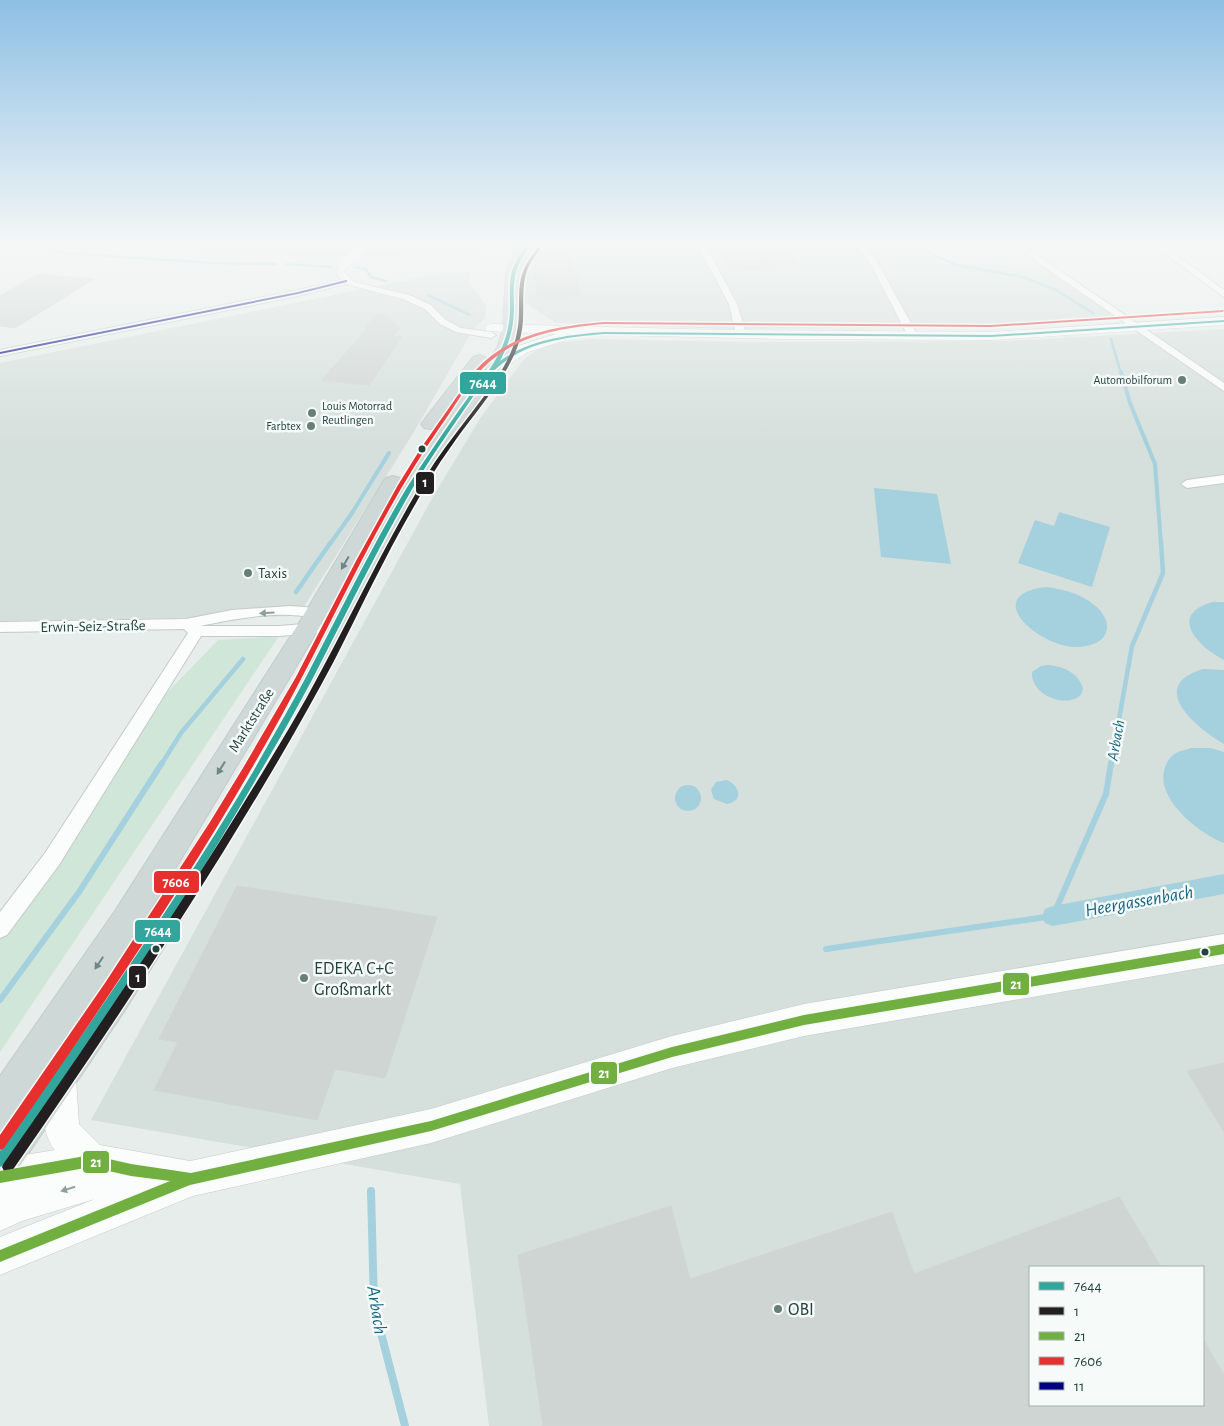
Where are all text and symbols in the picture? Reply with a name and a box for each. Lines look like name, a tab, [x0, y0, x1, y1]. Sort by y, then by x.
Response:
line badge: 7644	[459, 371, 507, 395]
place label: Automobilforum	[1094, 374, 1172, 386]
marker: Automobilforum	[1176, 374, 1188, 386]
text: 7644	[470, 377, 496, 391]
place label: Louis Motorrad Reutlingen	[322, 400, 392, 426]
marker: Louis Motorrad Reutlingen	[306, 407, 318, 419]
place label: Farbtex	[266, 420, 301, 432]
marker: Farbtex	[305, 420, 317, 432]
unlabelled marker	[417, 444, 427, 454]
line badge: 1	[415, 471, 435, 495]
text: 1	[422, 476, 428, 490]
one-way arrow	[341, 555, 349, 570]
place label: Taxis	[258, 566, 287, 581]
marker: Taxis	[242, 567, 254, 579]
one-way arrow	[259, 609, 275, 617]
street label: Erwin-Seiz-Straße	[40, 618, 146, 635]
street label: Marktstraße	[226, 686, 277, 755]
water label: Arbach	[1104, 719, 1127, 763]
one-way arrow	[216, 762, 226, 775]
line badge: 7606	[153, 870, 200, 894]
text: 7606	[163, 876, 190, 890]
water label: Heergassenbach	[1084, 883, 1195, 920]
line badge: 7644	[134, 919, 181, 943]
text: 7644	[145, 925, 171, 939]
unlabelled marker	[151, 944, 161, 954]
unlabelled marker	[1200, 947, 1210, 957]
one-way arrow	[94, 956, 103, 970]
place label: EDEKA C+C Großmarkt	[314, 960, 394, 999]
line badge: 1	[128, 965, 147, 989]
text: 1	[135, 971, 141, 985]
marker: EDEKA C+C Großmarkt	[298, 972, 310, 984]
line badge: 21	[1002, 972, 1030, 996]
text: 21	[1010, 978, 1022, 992]
line badge: 21	[590, 1061, 618, 1085]
text: 21	[598, 1067, 610, 1081]
line badge: 21	[82, 1150, 110, 1174]
text: 21	[90, 1156, 102, 1170]
one-way arrow	[60, 1185, 75, 1193]
legend	[1029, 1266, 1204, 1406]
text: 7644	[1074, 1279, 1102, 1294]
water label: Arbach	[363, 1284, 390, 1336]
place label: OBI	[788, 1301, 814, 1319]
marker: OBI	[772, 1303, 784, 1315]
text: 1	[1074, 1304, 1079, 1319]
text: 21	[1074, 1329, 1086, 1344]
text: 7606	[1074, 1354, 1102, 1369]
text: 11	[1074, 1379, 1084, 1394]

